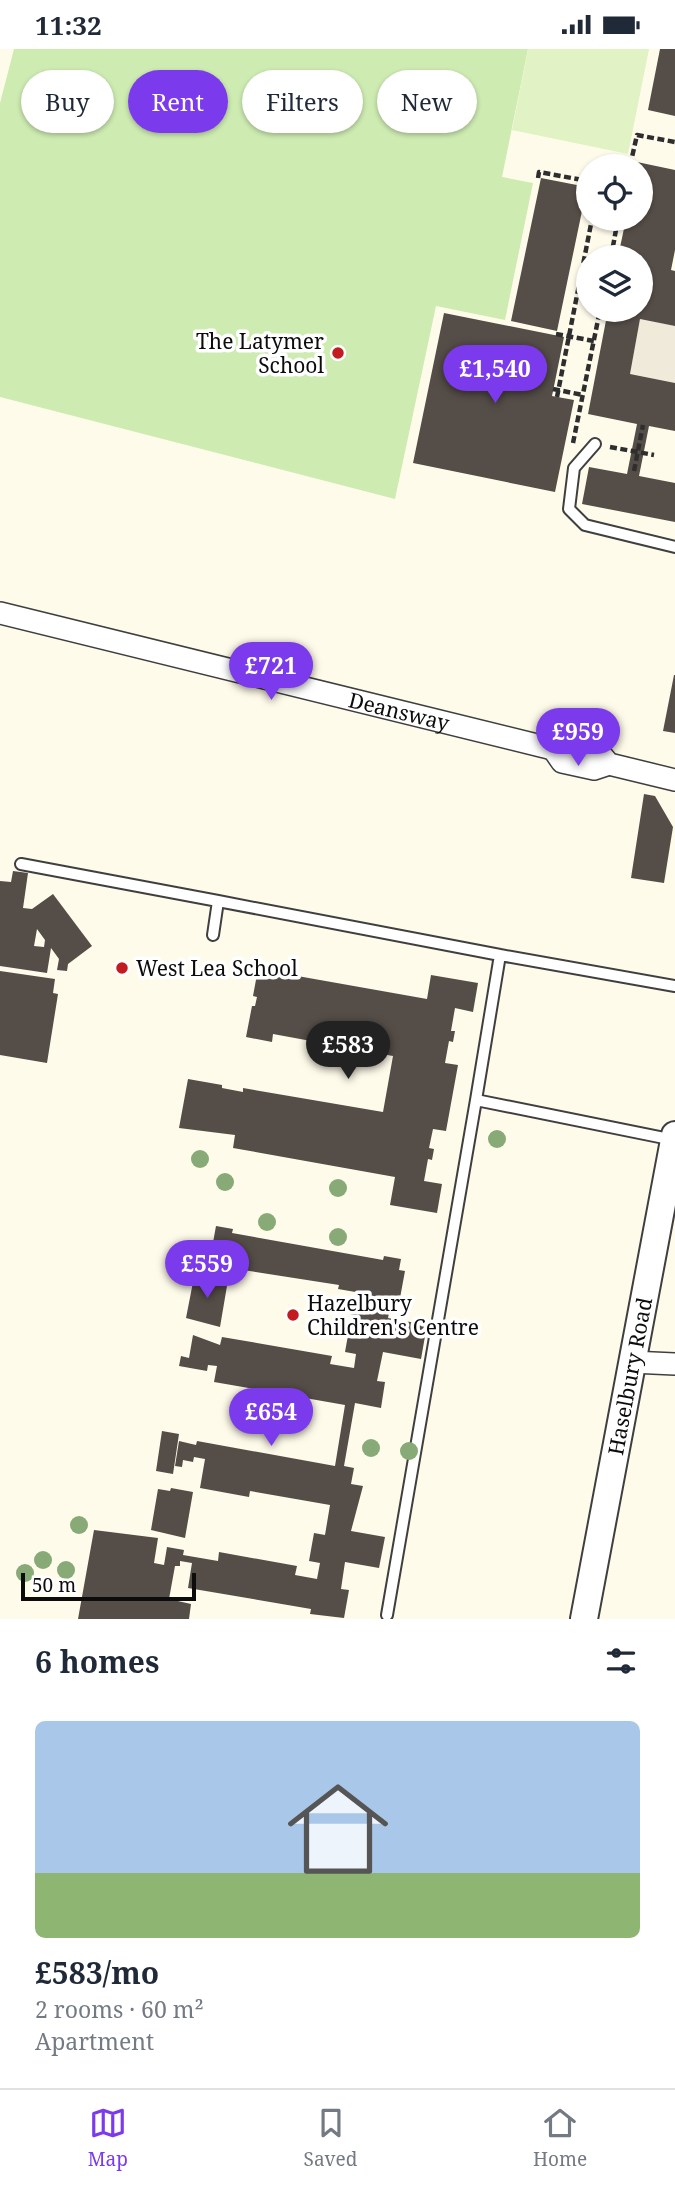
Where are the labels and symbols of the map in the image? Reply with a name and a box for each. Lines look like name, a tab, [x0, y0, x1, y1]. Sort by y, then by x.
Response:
place label: The Latymer School	[196, 327, 324, 379]
marker: The Latymer School	[330, 345, 346, 361]
pin: £1,540	[438, 345, 552, 405]
pin: £721	[230, 643, 312, 702]
street label: Deansway	[346, 685, 452, 737]
pin: £959	[537, 709, 619, 768]
place label: West Lea School	[136, 954, 298, 982]
marker: West Lea School	[114, 960, 130, 976]
pin: £583	[307, 1021, 389, 1081]
pin: £559	[166, 1241, 248, 1300]
place label: Hazelbury Children's Centre	[307, 1289, 479, 1341]
street label: Haselbury Road	[601, 1295, 658, 1457]
marker: Hazelbury Children's Centre	[285, 1307, 301, 1323]
pin: £654	[230, 1389, 312, 1448]
scale bar	[21, 1570, 196, 1602]

